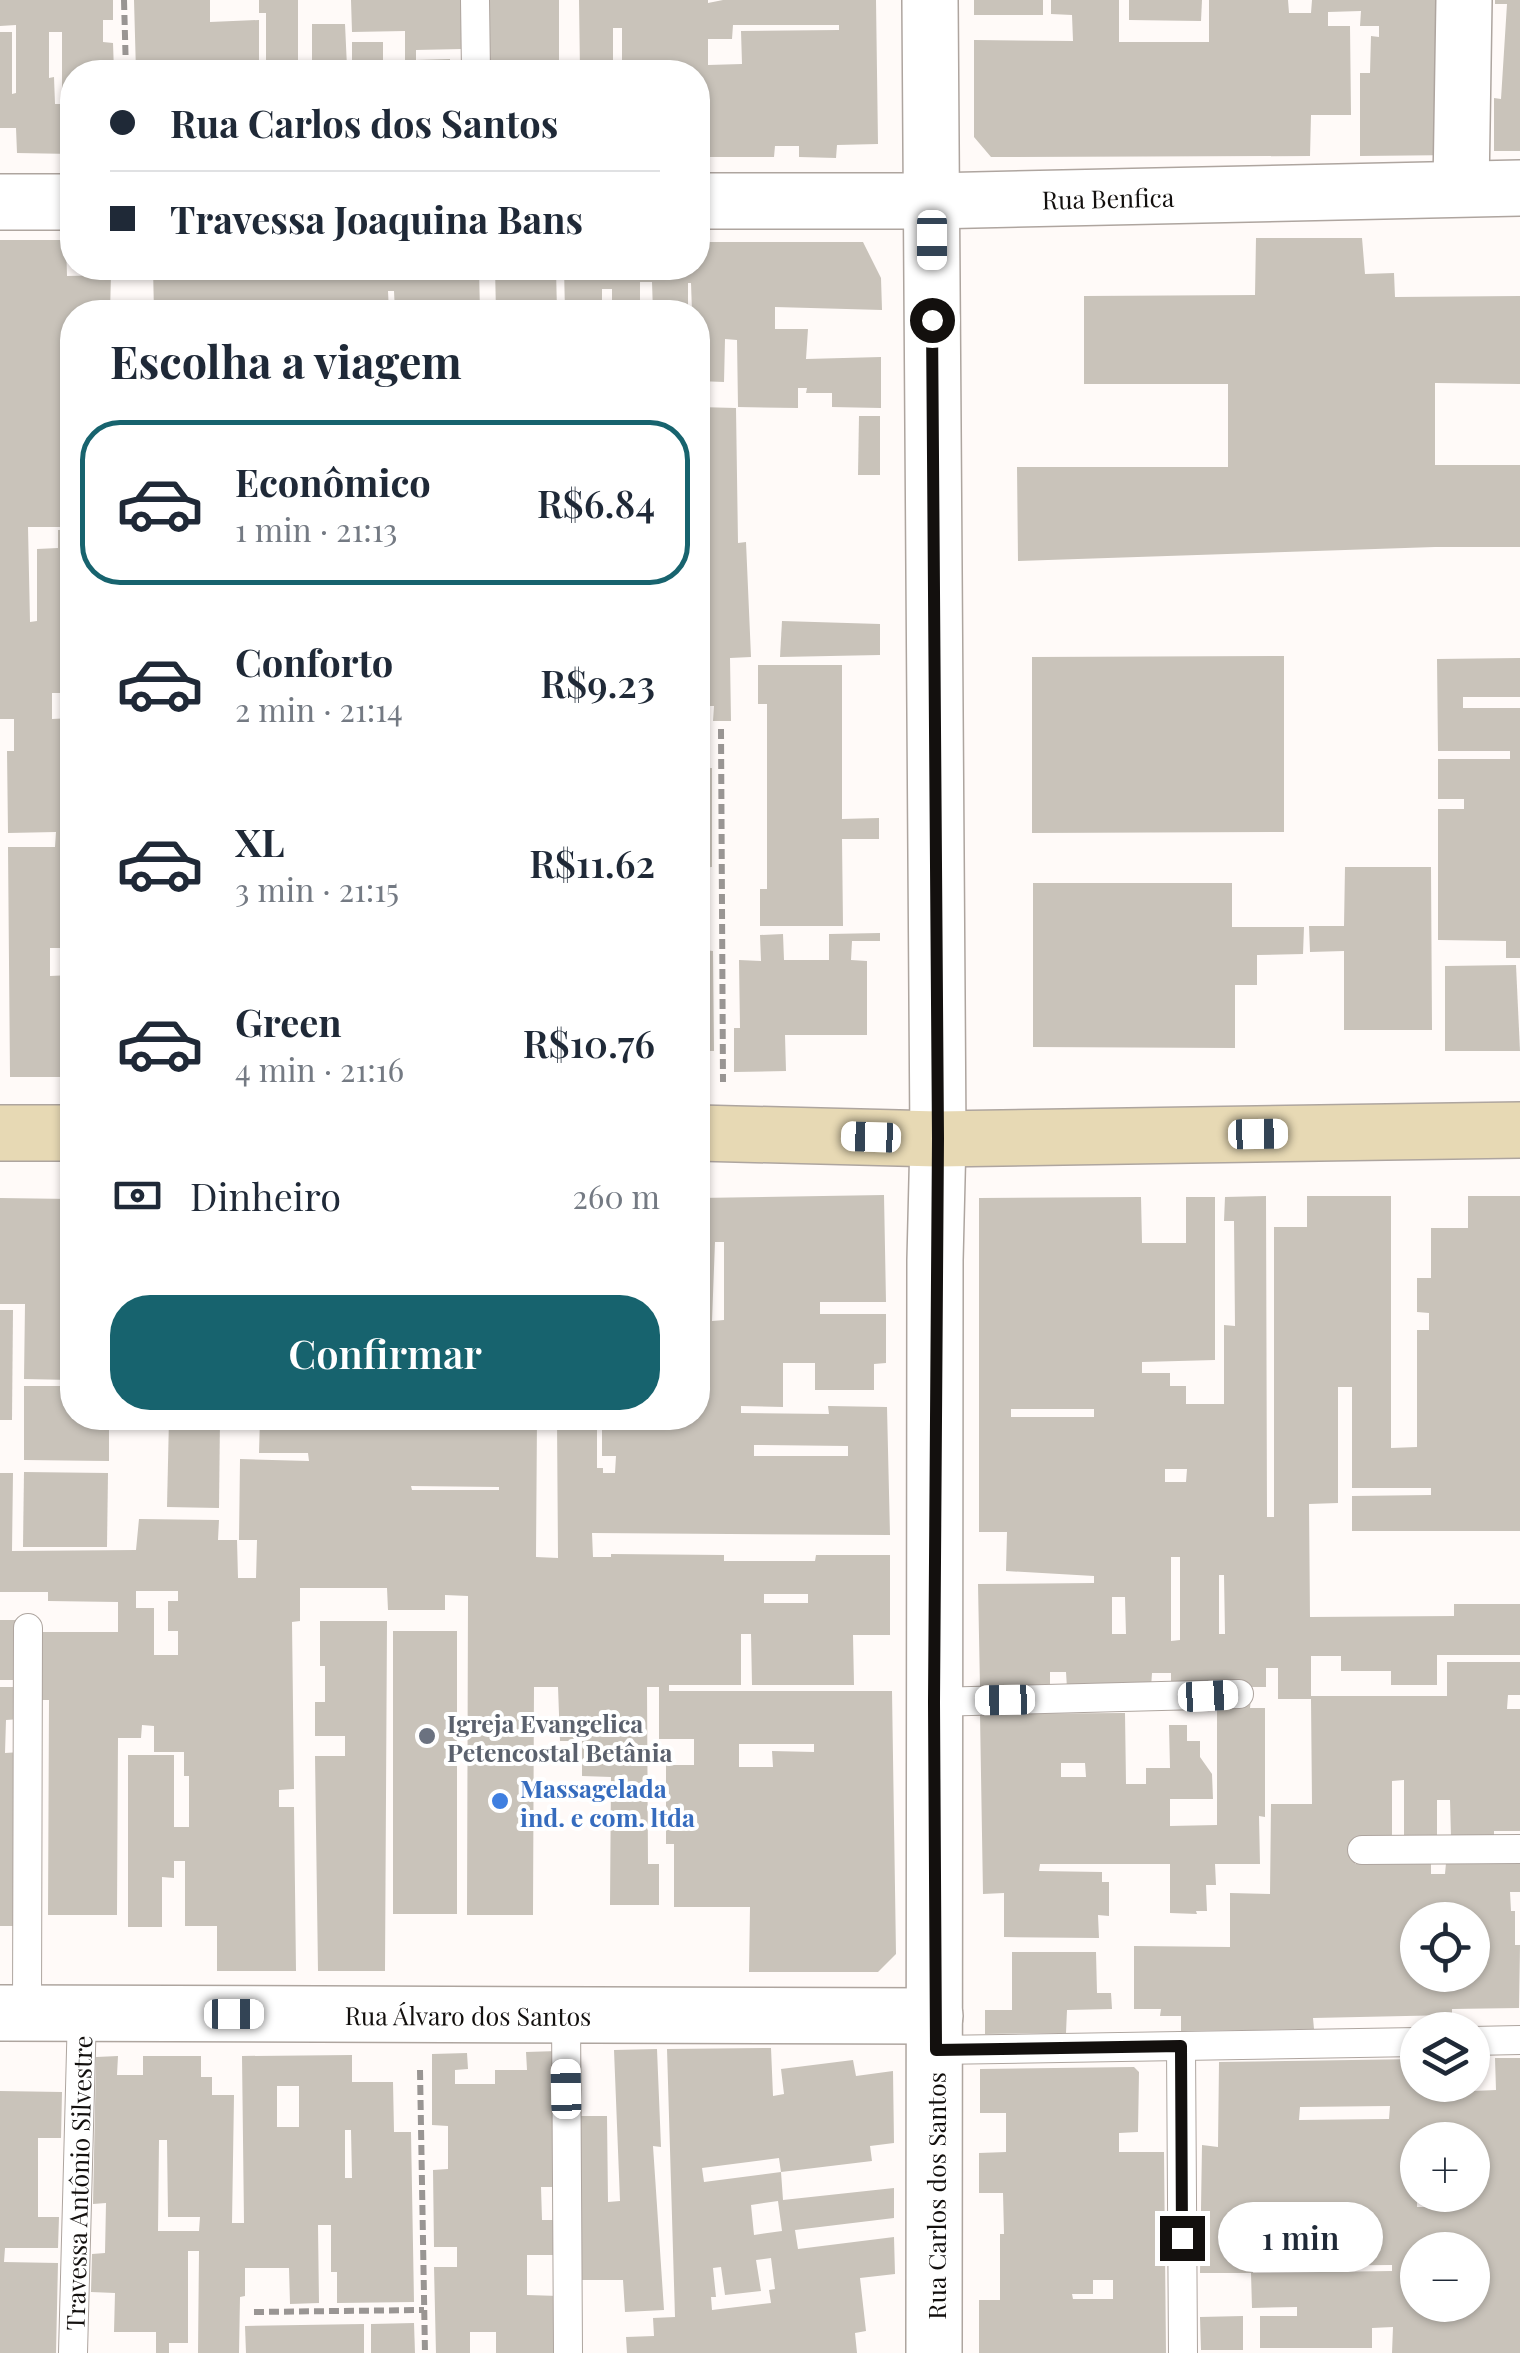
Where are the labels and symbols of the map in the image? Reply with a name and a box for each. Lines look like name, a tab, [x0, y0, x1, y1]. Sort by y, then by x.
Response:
street label: Rua Benfica	[1041, 179, 1175, 215]
car	[917, 210, 947, 270]
route start	[910, 298, 955, 343]
car	[1228, 1118, 1288, 1150]
car	[840, 1121, 902, 1153]
car	[1177, 1679, 1239, 1713]
car	[975, 1684, 1035, 1716]
place label: Igreja Evangelica Petencostal Betânia	[447, 1706, 673, 1768]
marker: Igreja Evangelica Petencostal Betânia	[416, 1725, 438, 1747]
place label: Massagelada ind. e com. ltda	[520, 1771, 695, 1833]
marker: Massagelada ind. e com. ltda	[489, 1790, 511, 1812]
street label: Rua Álvaro dos Santos	[345, 1998, 591, 2031]
car	[204, 1999, 264, 2029]
street label: Travessa Antônio Silvestre	[57, 2035, 98, 2331]
car	[550, 2059, 582, 2119]
street label: Rua Carlos dos Santos	[919, 2072, 952, 2320]
callout: 1 min	[1217, 2203, 1382, 2273]
route end	[1160, 2216, 1205, 2261]

